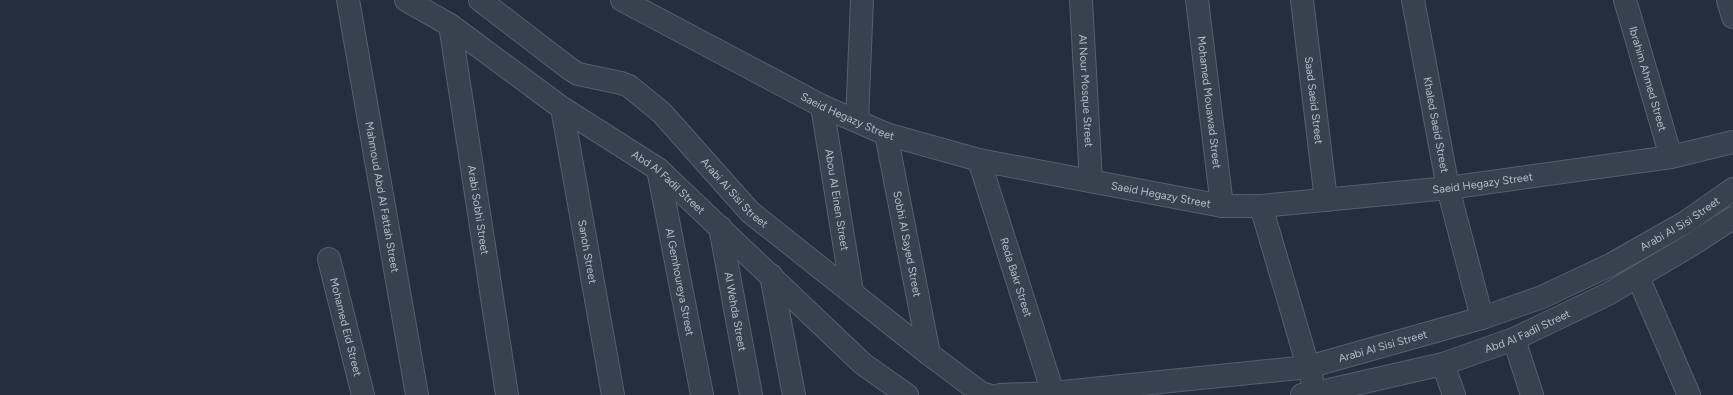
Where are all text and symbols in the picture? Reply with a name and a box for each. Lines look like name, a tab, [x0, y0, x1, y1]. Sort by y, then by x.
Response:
street label: Ibrahim Ahmed Street	[1626, 25, 1669, 133]
street label: Al Nour Mosque Street	[1076, 34, 1095, 148]
street label: Mohamed Mouawad Street	[1194, 35, 1223, 169]
street label: Saad Saeid Street	[1302, 56, 1325, 145]
street label: Khaled Saeid Street	[1420, 76, 1451, 174]
street label: Saeid Hegazy Street	[798, 90, 896, 143]
street label: Mahmoud Abd Al Fattah Street	[362, 121, 401, 274]
street label: Abd Al Fadil Street	[629, 148, 707, 217]
street label: Abou Al Einen Street	[822, 148, 851, 252]
street label: Arabi Al Sisi Street	[698, 155, 771, 231]
street label: Arabi Sobhi Street	[465, 164, 491, 256]
street label: Saeid Hegazy Street	[1432, 170, 1534, 196]
street label: Saeid Hegazy Street	[1110, 179, 1212, 211]
street label: Sobhi Al Sayed Street	[890, 190, 924, 298]
street label: Arabi Al Sisi Street	[1638, 194, 1723, 254]
street label: Sanoh Street	[575, 219, 599, 285]
street label: Al Gemhoureya Street	[663, 227, 696, 337]
street label: Reda Bakr Street	[997, 236, 1034, 319]
street label: Al Wehda Street	[721, 271, 749, 352]
street label: Mohamed Eid Street	[327, 276, 364, 378]
street label: Abd Al Fadil Street	[1483, 307, 1572, 356]
street label: Arabi Al Sisi Street	[1337, 328, 1429, 365]

